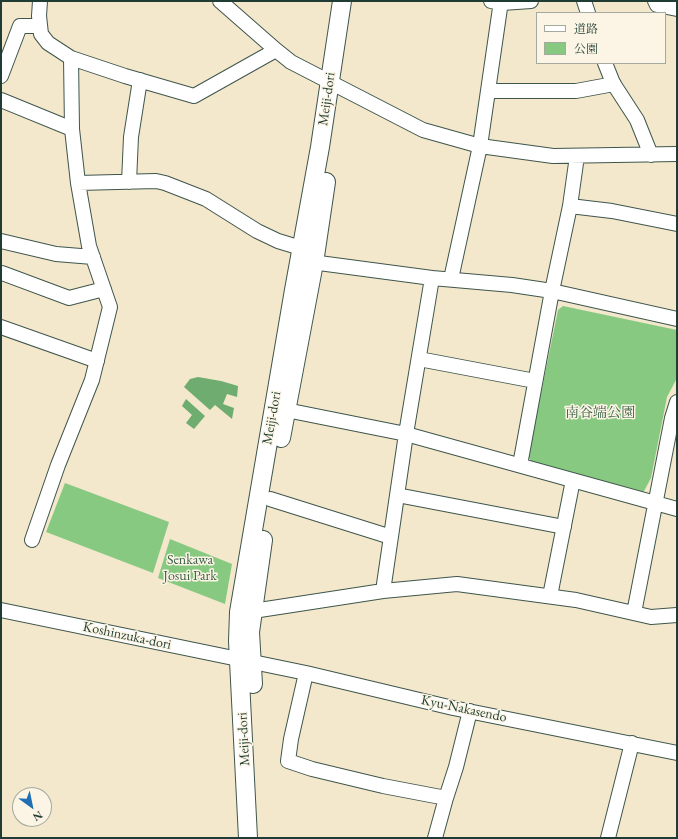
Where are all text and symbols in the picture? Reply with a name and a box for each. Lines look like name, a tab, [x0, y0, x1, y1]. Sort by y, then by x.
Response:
legend	[536, 12, 666, 64]
text: 道路	[574, 21, 598, 37]
text: 公園	[574, 41, 598, 57]
street label: Meiji-dori	[315, 71, 339, 127]
street label: Meiji-dori	[259, 390, 285, 446]
park label: 南谷端公園	[565, 405, 635, 421]
park label: Senkawa Josui Park	[163, 552, 217, 584]
street label: Koshinzuka-dori	[81, 618, 173, 654]
street label: Kyu-Nakasendo	[420, 692, 508, 726]
street label: Meiji-dori	[234, 712, 254, 766]
north arrow	[12, 787, 52, 827]
text: N	[30, 808, 46, 825]

